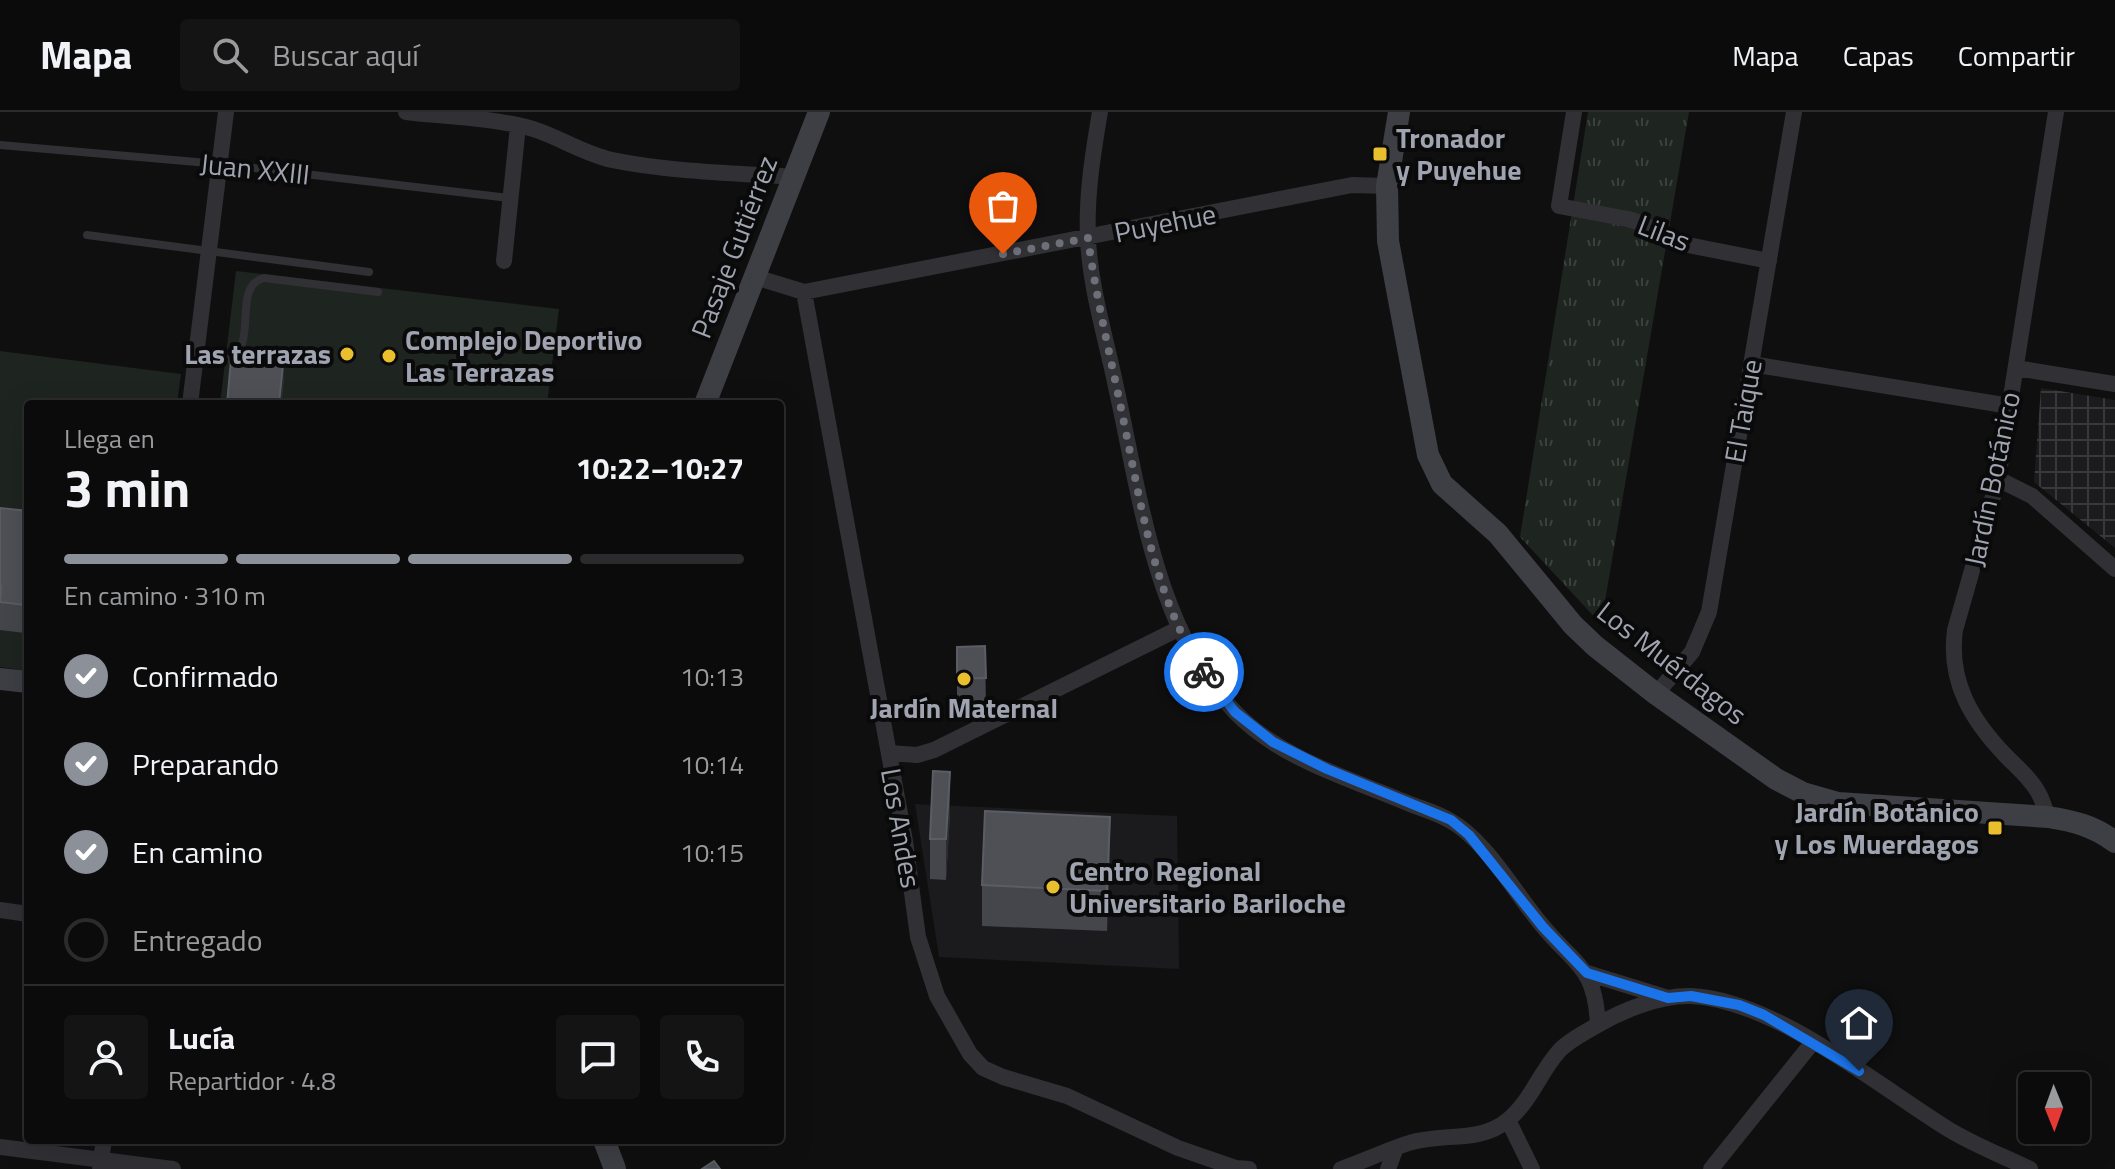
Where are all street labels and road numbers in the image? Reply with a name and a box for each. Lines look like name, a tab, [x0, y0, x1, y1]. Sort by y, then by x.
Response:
street label: Juan XXIII	[198, 141, 312, 196]
street label: Pasaje Gutiérrez	[679, 149, 788, 344]
street label: Puyehue	[1110, 192, 1220, 253]
street label: Lilas	[1632, 203, 1697, 262]
street label: El Taique	[1712, 356, 1773, 466]
street label: Jardín Botánico	[1952, 388, 2031, 570]
street label: Los Muérdagos	[1588, 590, 1757, 735]
street label: Los Andes	[870, 765, 933, 891]

